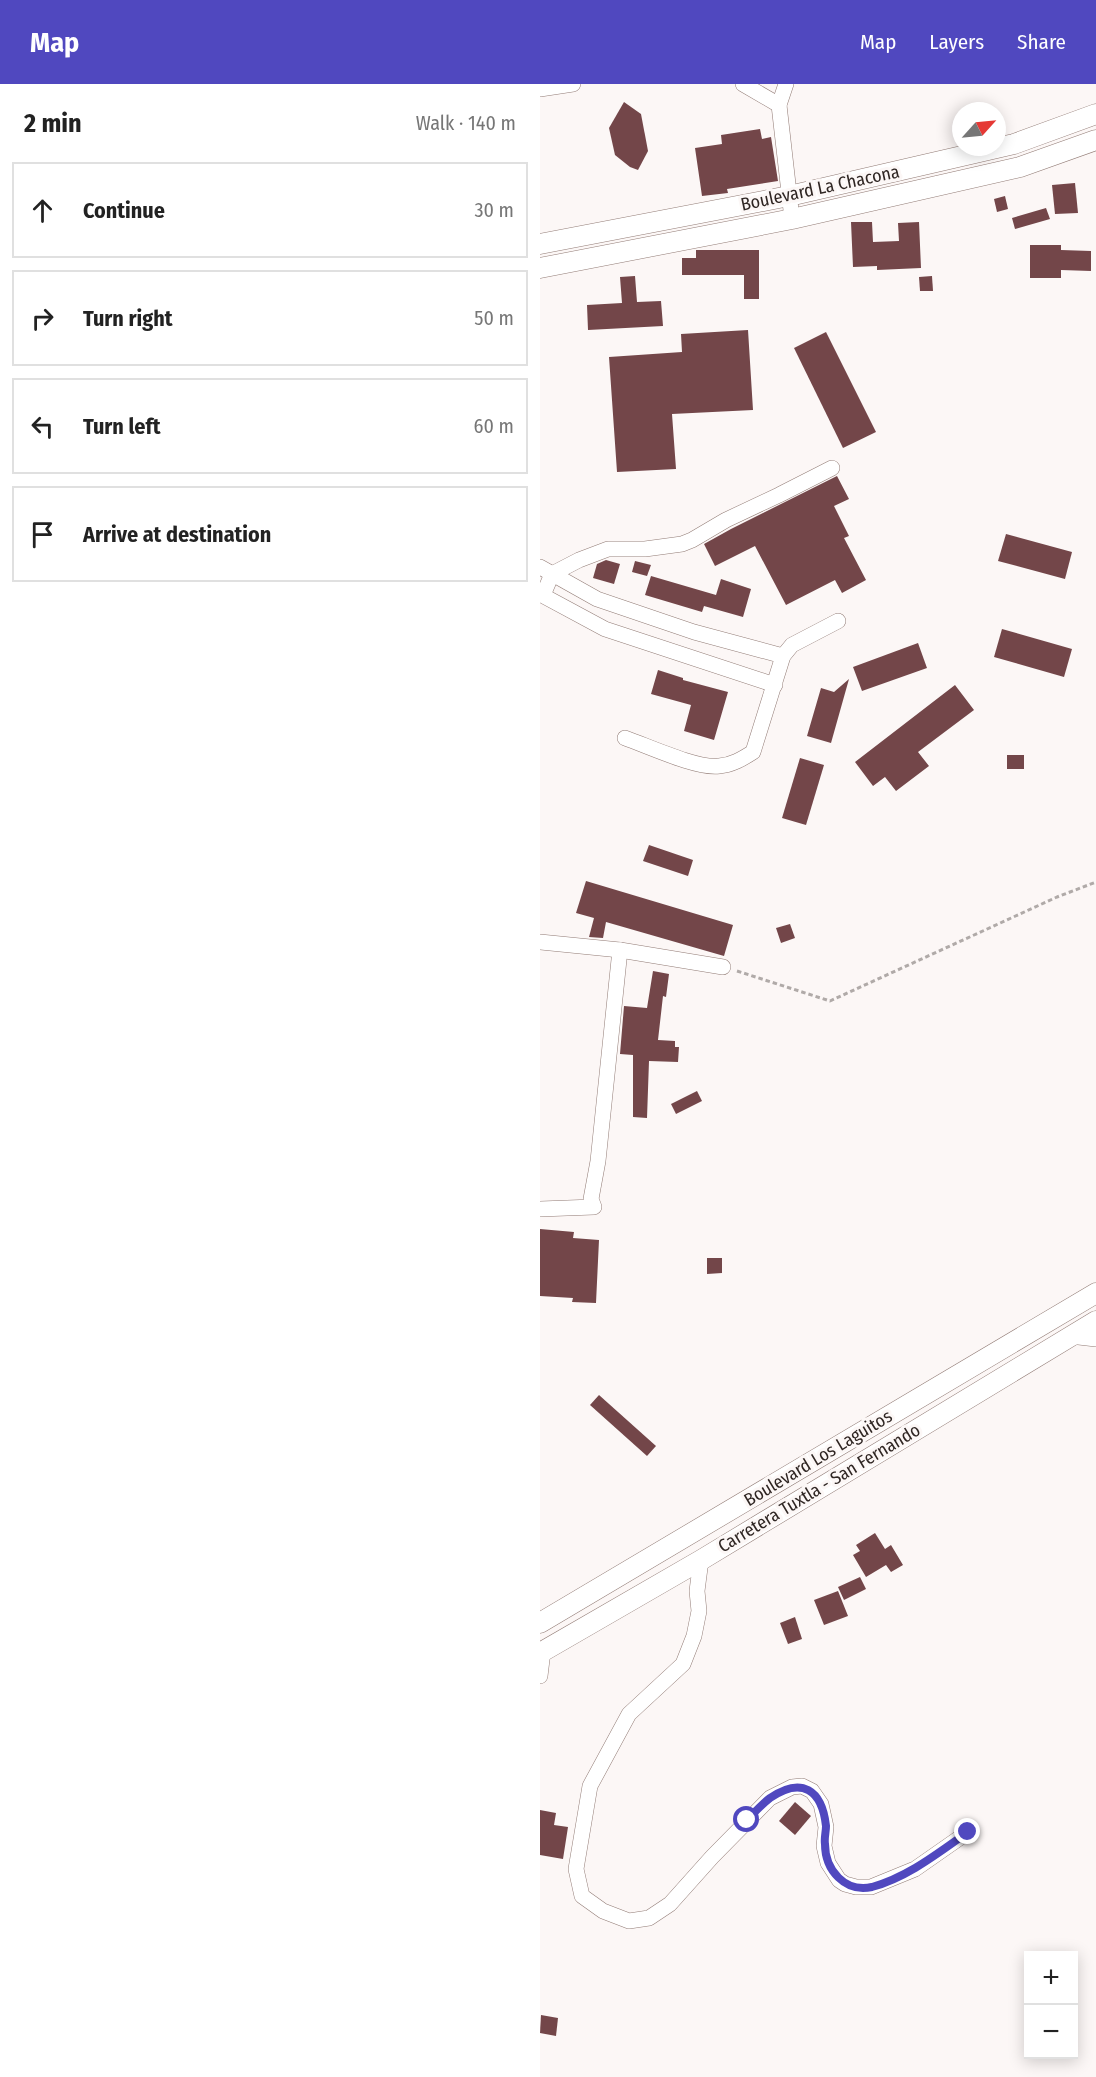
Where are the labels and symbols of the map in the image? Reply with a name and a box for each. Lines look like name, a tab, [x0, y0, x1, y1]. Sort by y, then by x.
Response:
north arrow	[952, 102, 1006, 156]
street label: Boulevard La Chacona	[739, 160, 902, 216]
street label: Boulevard Los Laguitos	[740, 1405, 896, 1511]
street label: Carretera Tuxtla - San Fernando	[714, 1419, 924, 1557]
route start	[733, 1806, 759, 1832]
route end	[954, 1818, 980, 1844]

